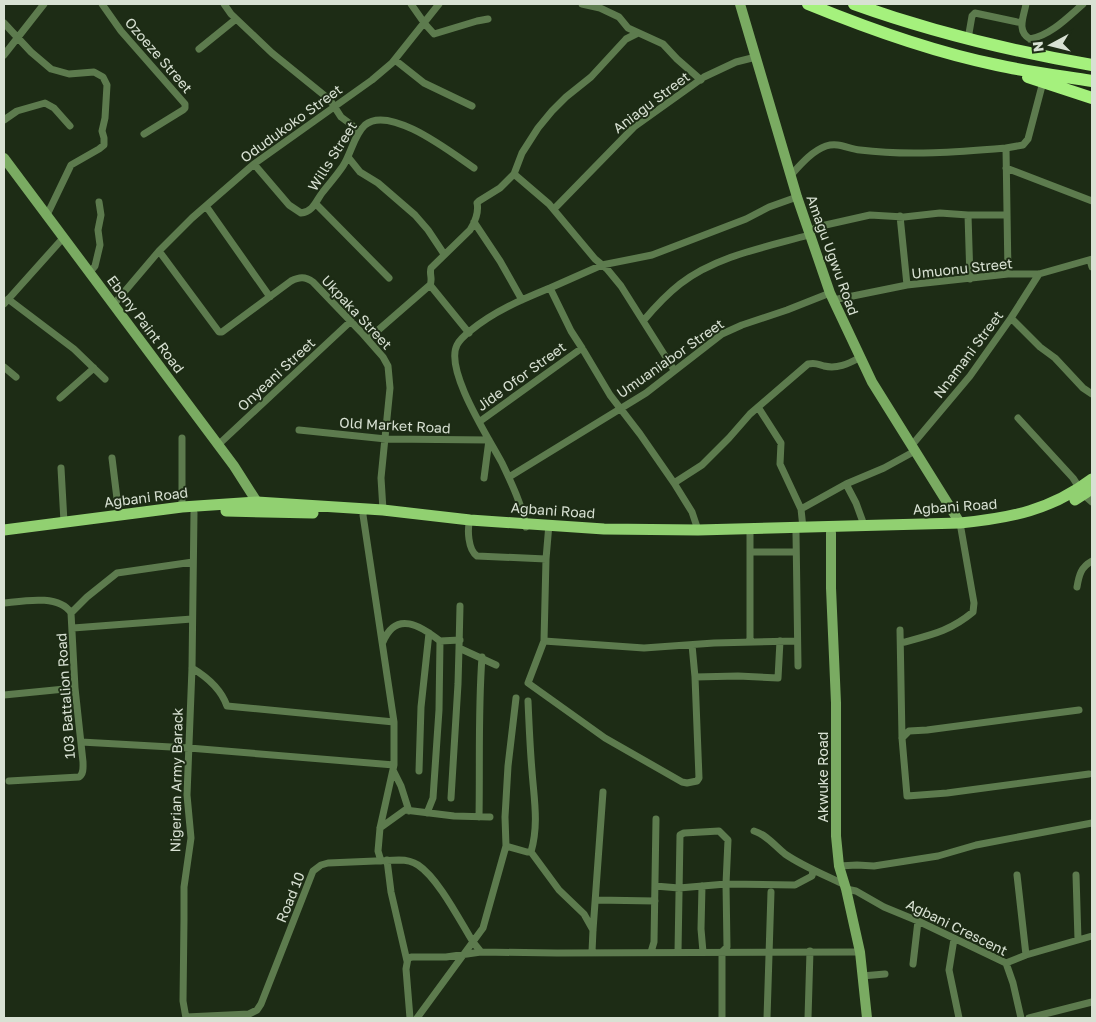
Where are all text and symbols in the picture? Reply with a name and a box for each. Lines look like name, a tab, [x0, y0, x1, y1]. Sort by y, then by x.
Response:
street label: Ozoeze Street	[122, 14, 196, 96]
north arrow	[1026, 20, 1076, 70]
text: N	[1029, 40, 1047, 53]
street label: Aniagu Street	[609, 68, 693, 136]
street label: Odudukoko Street	[237, 80, 345, 166]
street label: Wills Street	[304, 118, 360, 194]
street label: Amagu Ugwu Road	[803, 193, 863, 317]
street label: Umuonu Street	[911, 254, 1013, 282]
street label: Ukpaka Street	[318, 271, 396, 353]
street label: Ebony Paint Road	[104, 272, 188, 376]
street label: Nnamani Street	[930, 307, 1006, 401]
street label: Umuaniabor Street	[613, 315, 727, 401]
street label: Onyeani Street	[234, 334, 318, 414]
street label: Jide Ofor Street	[473, 338, 569, 414]
street label: Old Market Road	[339, 414, 451, 436]
street label: Agbani Road	[103, 483, 189, 511]
street label: Agbani Road	[912, 495, 998, 517]
street label: Agbani Road	[510, 499, 596, 521]
street label: 103 Battalion Road	[52, 632, 78, 760]
street label: Nigerian Army Barack	[166, 707, 186, 852]
street label: Akwuke Road	[814, 732, 831, 822]
street label: Road 10	[272, 869, 308, 925]
street label: Agbani Crescent	[904, 895, 1010, 959]

